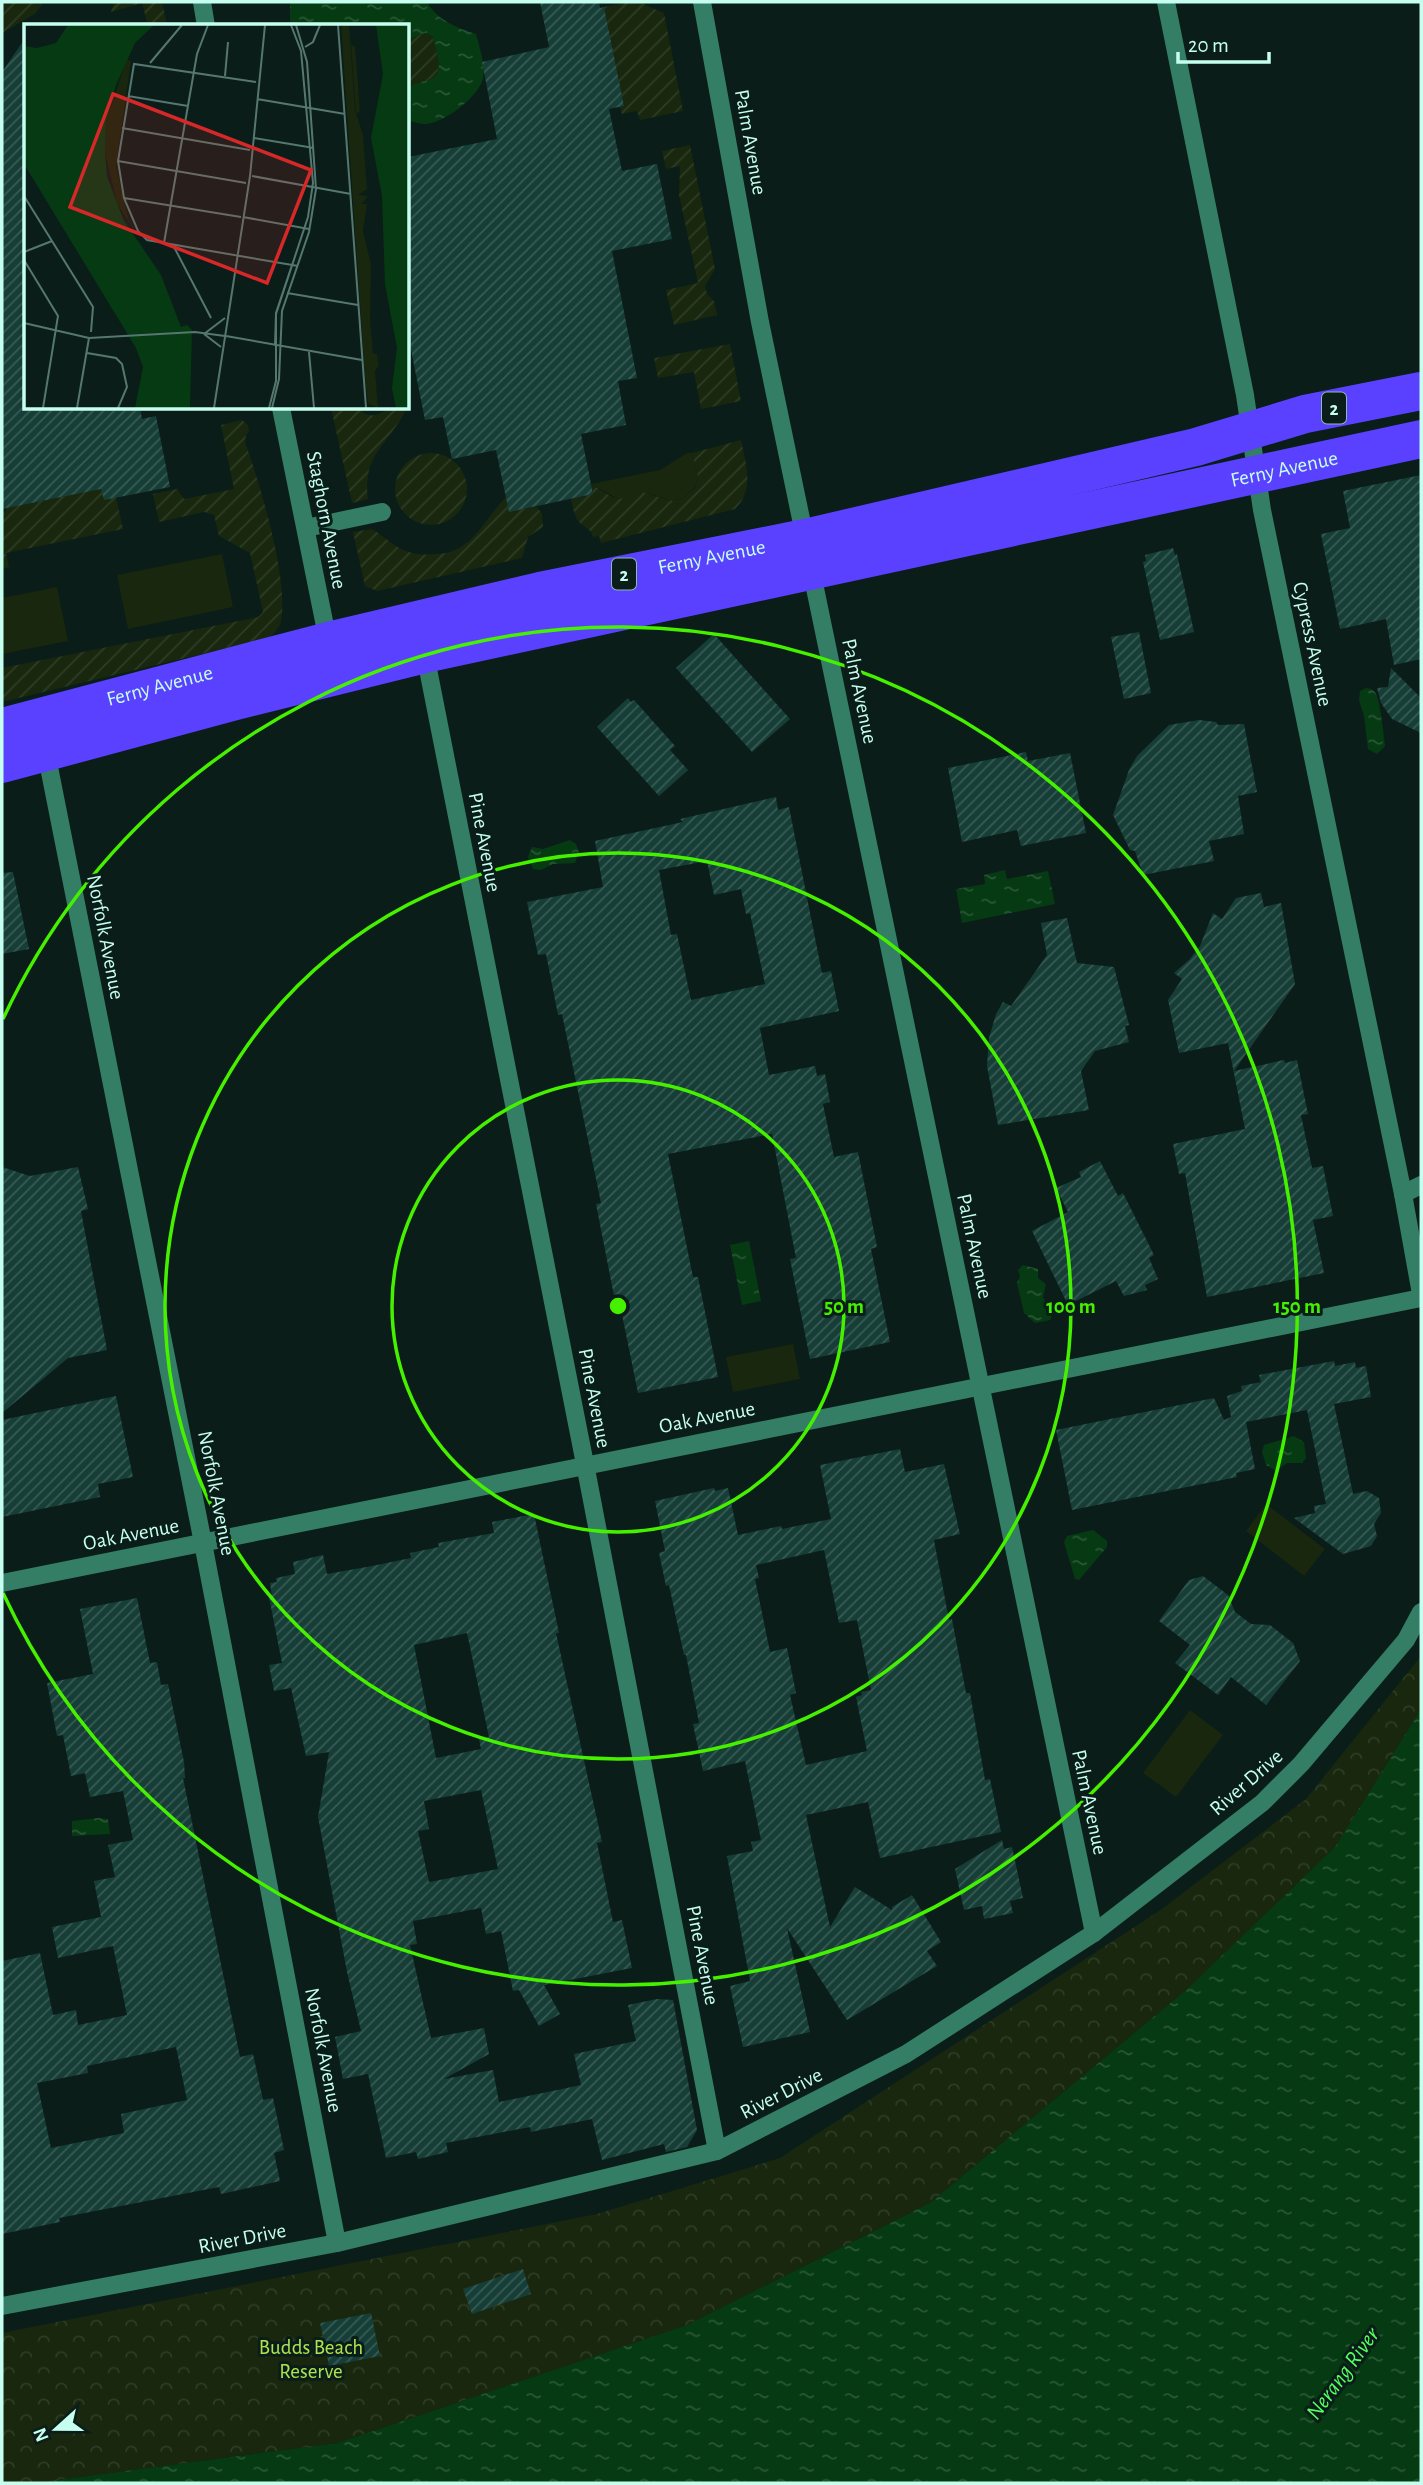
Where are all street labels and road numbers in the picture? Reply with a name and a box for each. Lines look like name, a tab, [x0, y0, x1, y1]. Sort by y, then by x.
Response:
street label: Palm Avenue	[731, 88, 770, 196]
road number: 2	[1322, 392, 1346, 424]
street label: Ferny Avenue	[1229, 447, 1340, 491]
street label: Staghorn Avenue	[303, 449, 350, 591]
street label: Ferny Avenue	[656, 536, 767, 578]
road number: 2	[612, 558, 636, 590]
street label: Cypress Avenue	[1289, 580, 1336, 708]
street label: Palm Avenue	[838, 637, 881, 745]
street label: Ferny Avenue	[104, 662, 215, 710]
street label: Pine Avenue	[465, 790, 504, 894]
street label: Norfolk Avenue	[83, 873, 128, 1001]
street label: Palm Avenue	[953, 1192, 996, 1300]
street label: Pine Avenue	[575, 1346, 614, 1450]
street label: Oak Avenue	[657, 1398, 757, 1437]
street label: Norfolk Avenue	[194, 1429, 239, 1557]
street label: Oak Avenue	[81, 1515, 181, 1554]
street label: River Drive	[1206, 1745, 1287, 1819]
street label: Palm Avenue	[1068, 1748, 1111, 1856]
street label: Pine Avenue	[683, 1903, 722, 2007]
street label: Norfolk Avenue	[301, 1986, 346, 2114]
street label: River Drive	[737, 2064, 826, 2123]
street label: River Drive	[196, 2220, 288, 2257]

